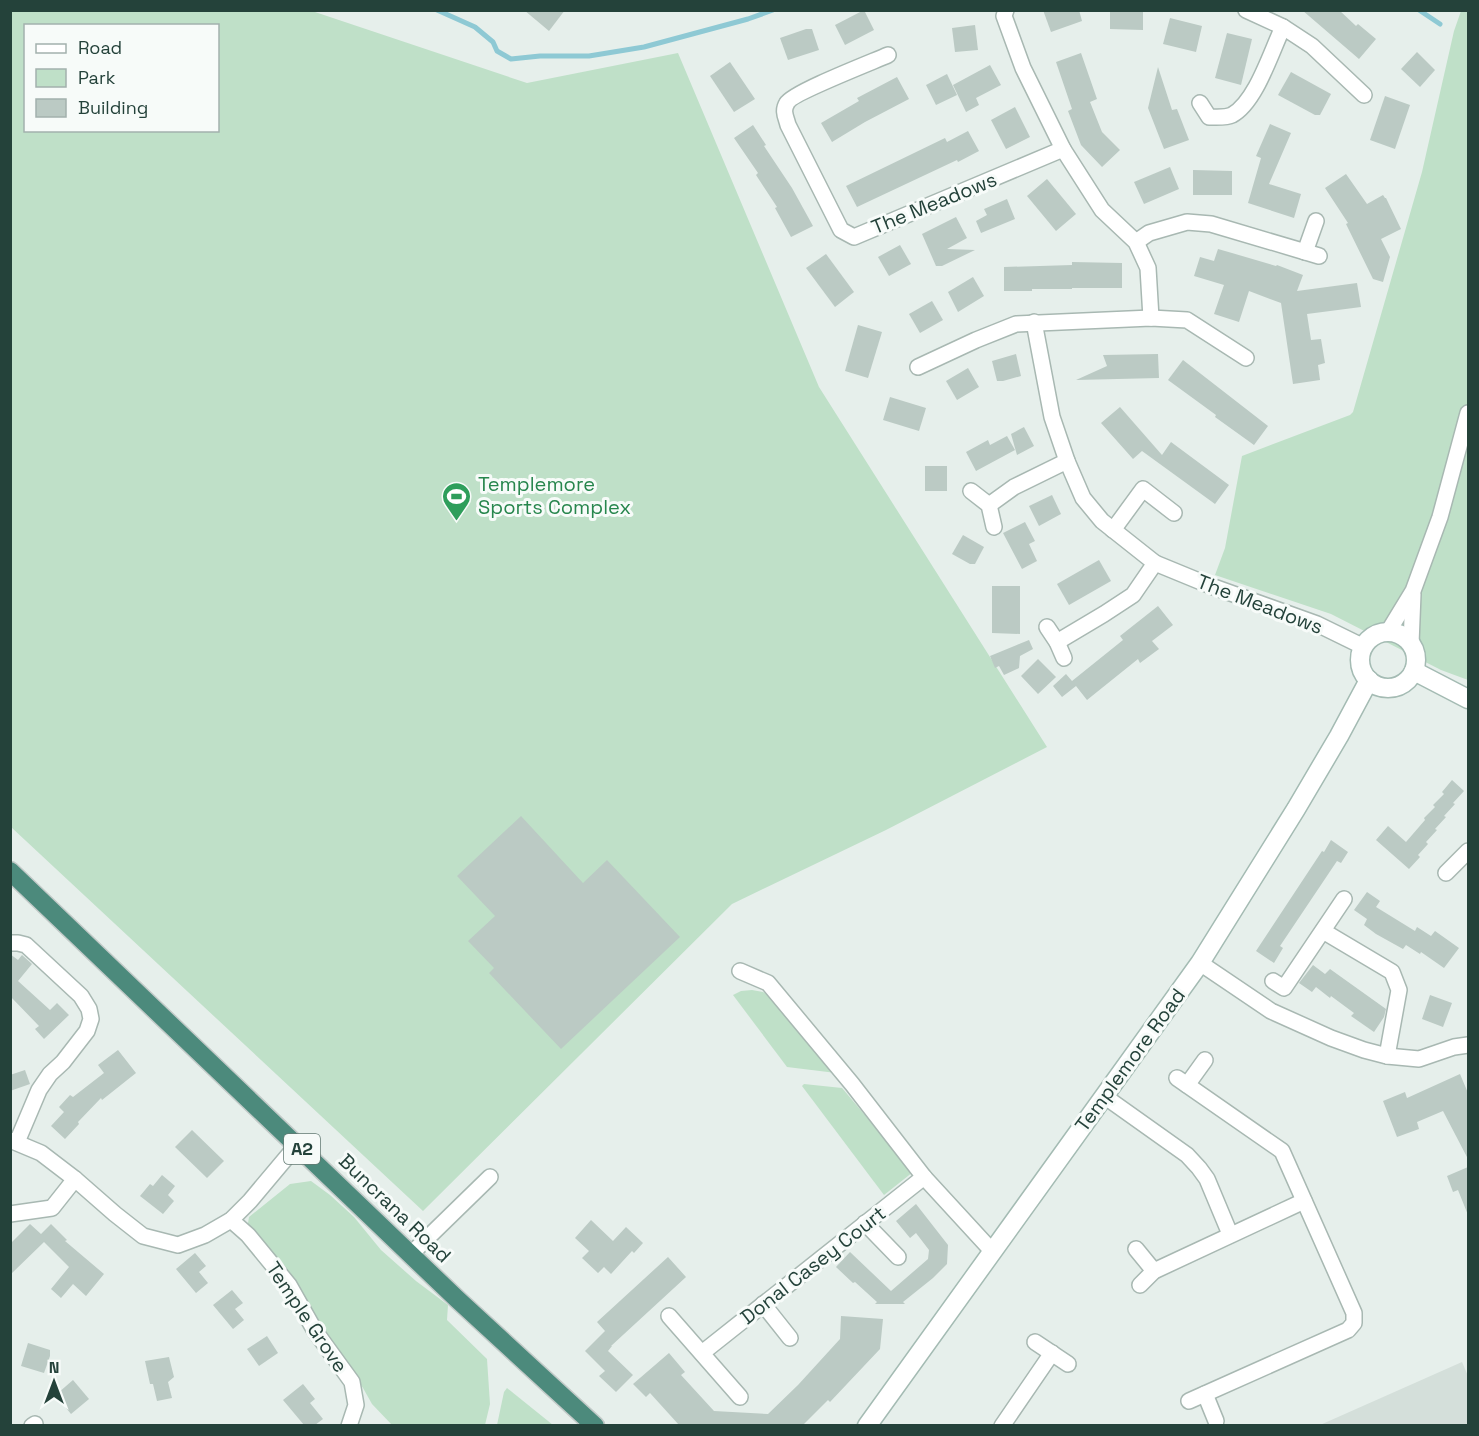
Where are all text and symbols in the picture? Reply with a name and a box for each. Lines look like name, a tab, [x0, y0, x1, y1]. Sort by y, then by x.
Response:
legend	[24, 24, 219, 132]
text: Road	[78, 36, 122, 59]
text: Park	[78, 66, 116, 89]
text: Building	[78, 96, 148, 119]
street label: The Meadows	[868, 166, 1000, 240]
place label: Templemore Sports Complex	[478, 471, 631, 520]
sports icon: Templemore Sports Complex	[441, 480, 473, 522]
street label: The Meadows	[1193, 568, 1327, 640]
street label: Templemore Road	[1069, 983, 1191, 1137]
road number: A2	[284, 1134, 320, 1164]
street label: Buncrana Road	[333, 1148, 457, 1268]
street label: Donal Casey Court	[735, 1200, 891, 1330]
street label: Temple Grove	[260, 1257, 354, 1377]
north arrow	[24, 1352, 84, 1412]
text: N	[49, 1357, 59, 1378]

